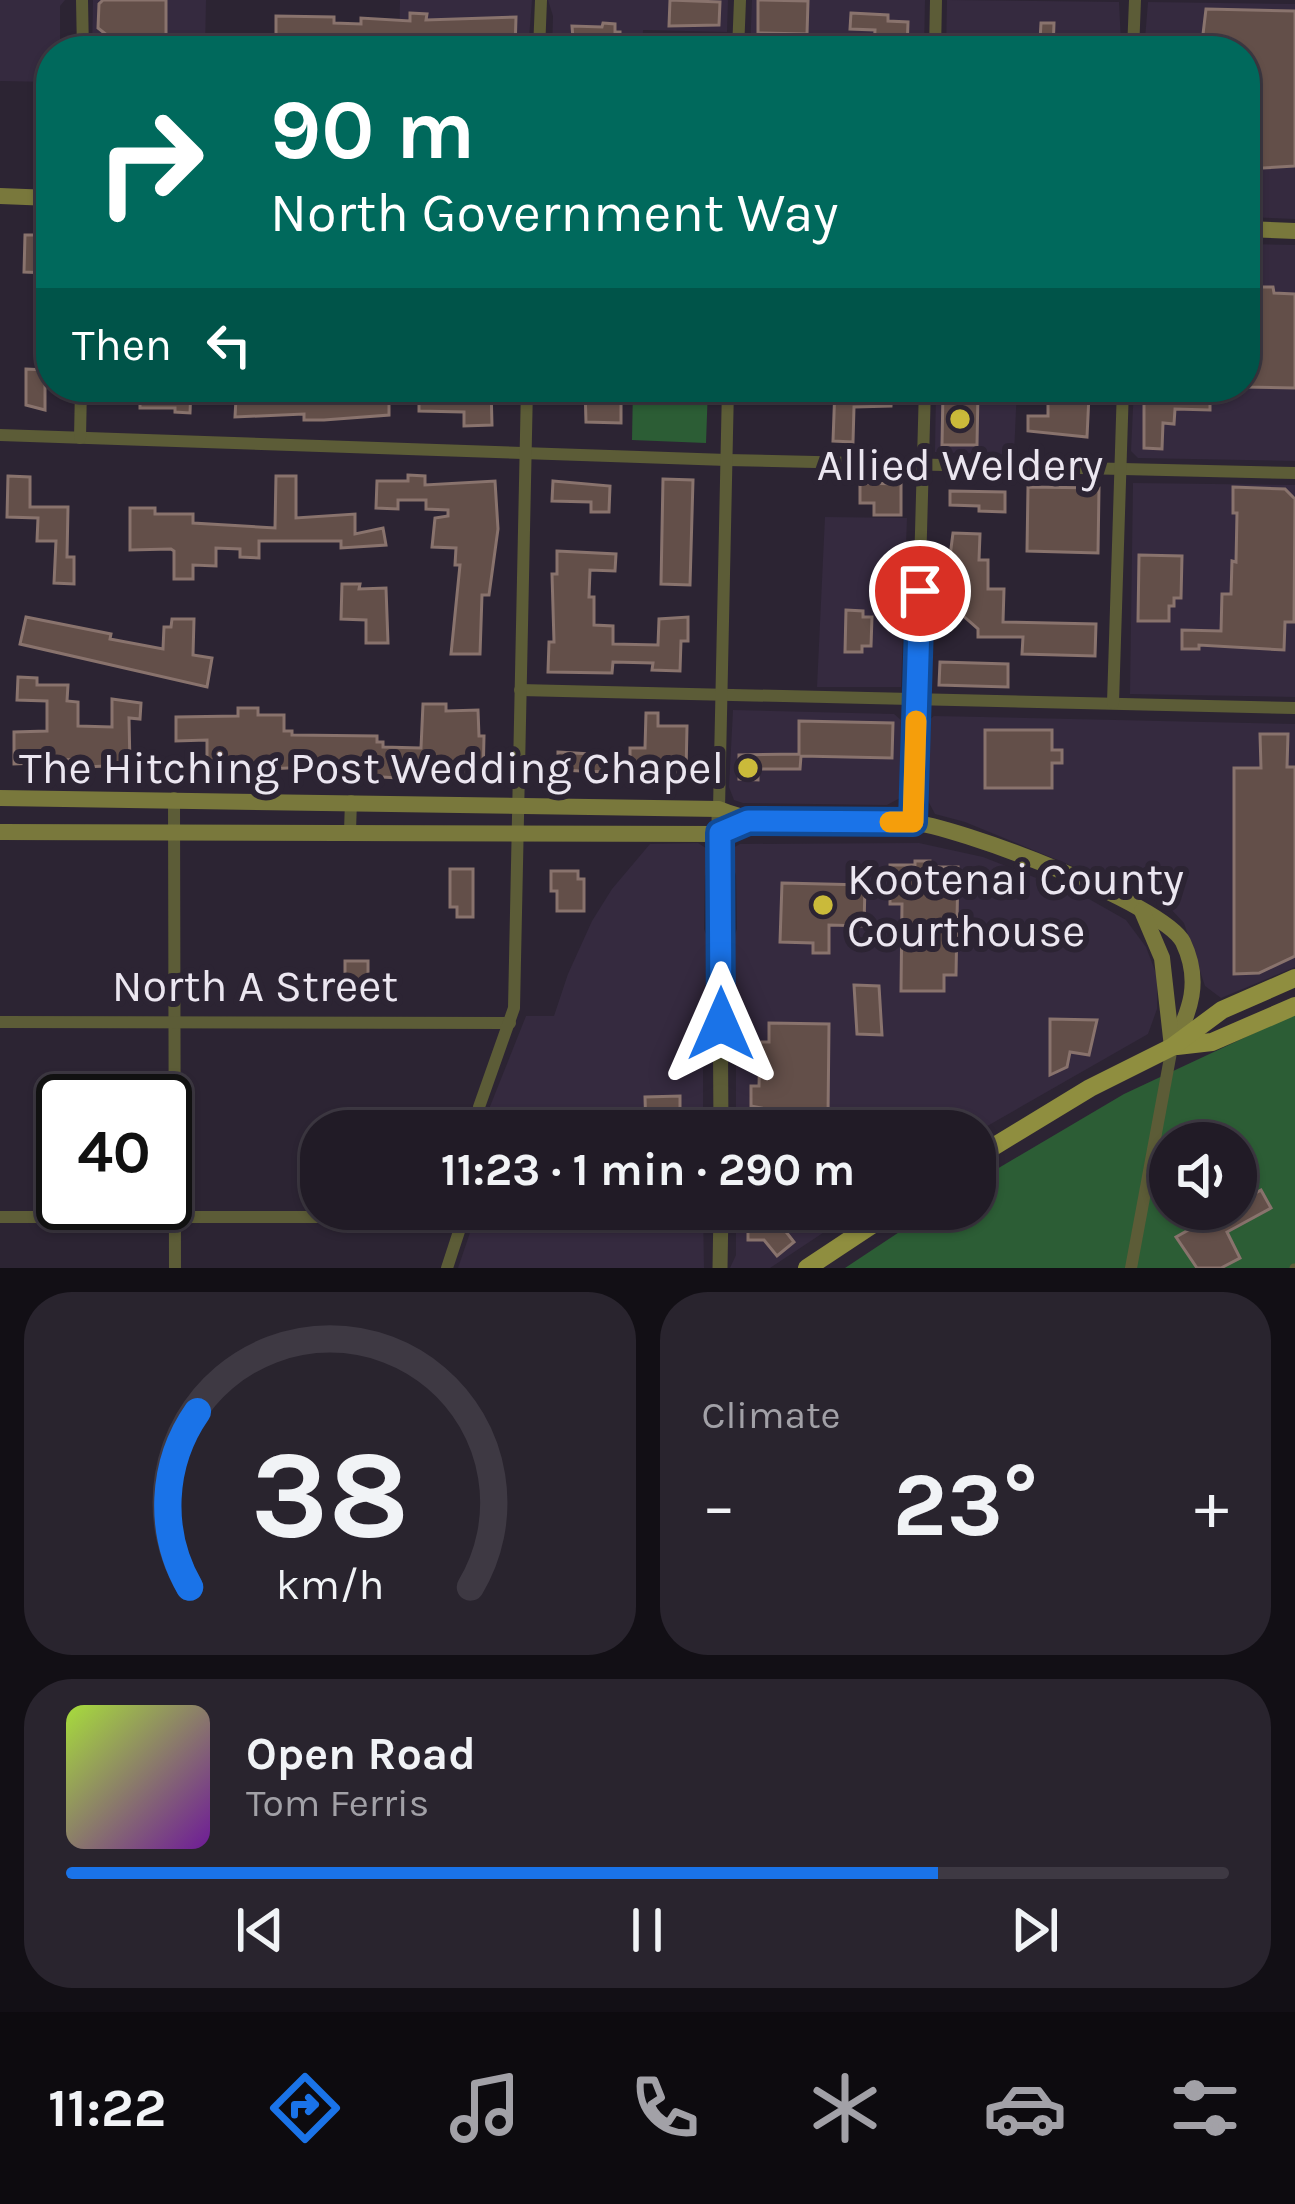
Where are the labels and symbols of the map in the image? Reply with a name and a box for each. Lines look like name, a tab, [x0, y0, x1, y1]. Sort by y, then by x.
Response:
marker: Allied Weldery	[947, 406, 973, 432]
place label: Allied Weldery	[817, 439, 1103, 492]
pin	[869, 540, 971, 642]
place label: The Hitching Post Wedding Chapel	[19, 742, 724, 795]
marker: The Hitching Post Wedding Chapel	[735, 755, 761, 781]
place label: Kootenai County Courthouse	[847, 853, 1184, 957]
marker: Kootenai County Courthouse	[810, 892, 836, 918]
street label: North A Street	[112, 960, 398, 1012]
position arrow	[658, 961, 784, 1087]
speed limit sign: 40	[36, 1074, 192, 1230]

